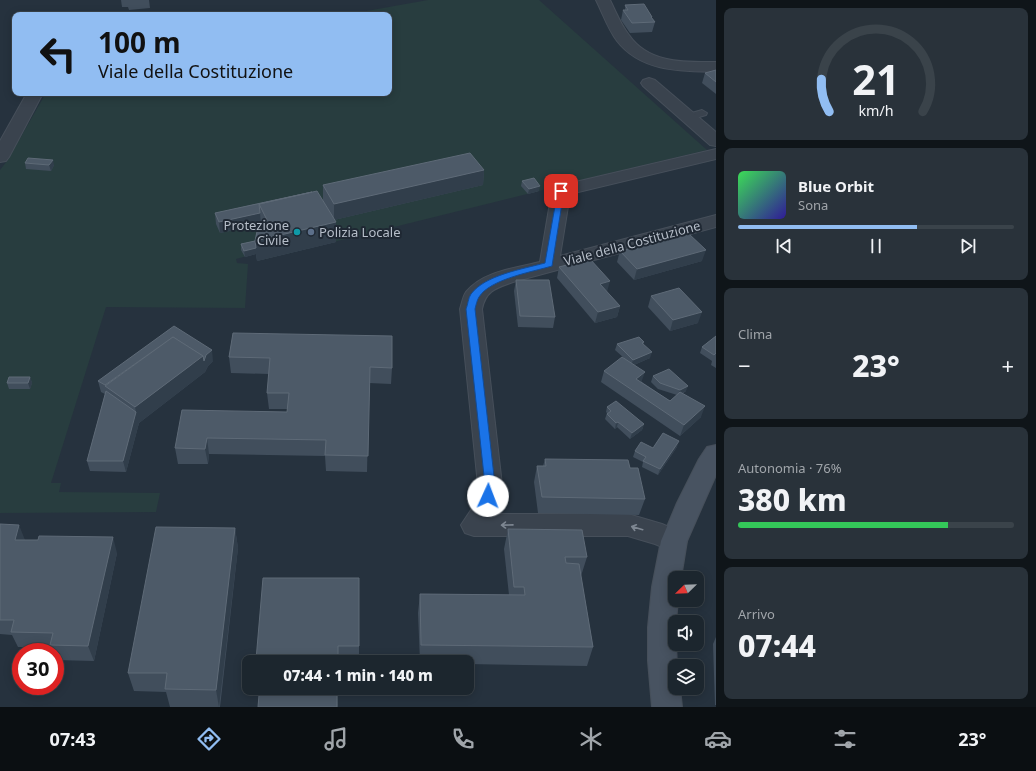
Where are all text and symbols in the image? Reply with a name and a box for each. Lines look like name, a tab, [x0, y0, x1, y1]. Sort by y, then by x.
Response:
text: 100 m	[98, 23, 181, 61]
icon: left	[32, 28, 84, 80]
text: 21	[852, 51, 900, 107]
text: Viale della Costituzione	[98, 59, 293, 83]
text: km/h	[858, 100, 894, 119]
pin	[544, 174, 578, 208]
text: Blue Orbit	[798, 176, 874, 196]
icon: arrive	[550, 180, 572, 202]
text: Sona	[798, 196, 828, 214]
place label: Protezione Civile	[224, 216, 289, 249]
street label: Viale della Costituzione	[562, 216, 702, 270]
place label: Polizia Locale	[319, 223, 400, 241]
marker: Protezione Civile	[292, 227, 302, 237]
marker: Polizia Locale	[306, 227, 316, 237]
icon: previous	[773, 235, 795, 257]
icon: pause	[865, 235, 887, 257]
icon: next	[957, 235, 979, 257]
text: Clima	[738, 325, 772, 343]
text: 23°	[852, 345, 900, 386]
text: −	[738, 350, 751, 380]
text: +	[1001, 350, 1014, 380]
text: Autonomia · 76%	[738, 459, 842, 477]
position arrow	[467, 475, 509, 517]
text: 380 km	[738, 479, 847, 520]
one-way arrow	[501, 521, 514, 529]
one-way arrow	[631, 524, 644, 531]
north arrow	[668, 571, 704, 607]
map controls	[668, 571, 704, 695]
text: Arrivo	[738, 605, 775, 623]
button: sound	[668, 615, 704, 651]
text: 07:44	[738, 625, 816, 666]
speed limit sign: 30	[12, 643, 64, 695]
button: layers	[668, 659, 704, 695]
text: 07:44 · 1 min · 140 m	[283, 665, 433, 685]
icon: directions	[195, 725, 223, 753]
icon: music	[322, 725, 350, 753]
icon: phone	[449, 725, 477, 753]
icon: climate	[577, 725, 605, 753]
icon: car	[704, 725, 732, 753]
icon: filters	[831, 725, 859, 753]
text: 07:43	[50, 727, 96, 751]
text: 23°	[958, 727, 986, 751]

